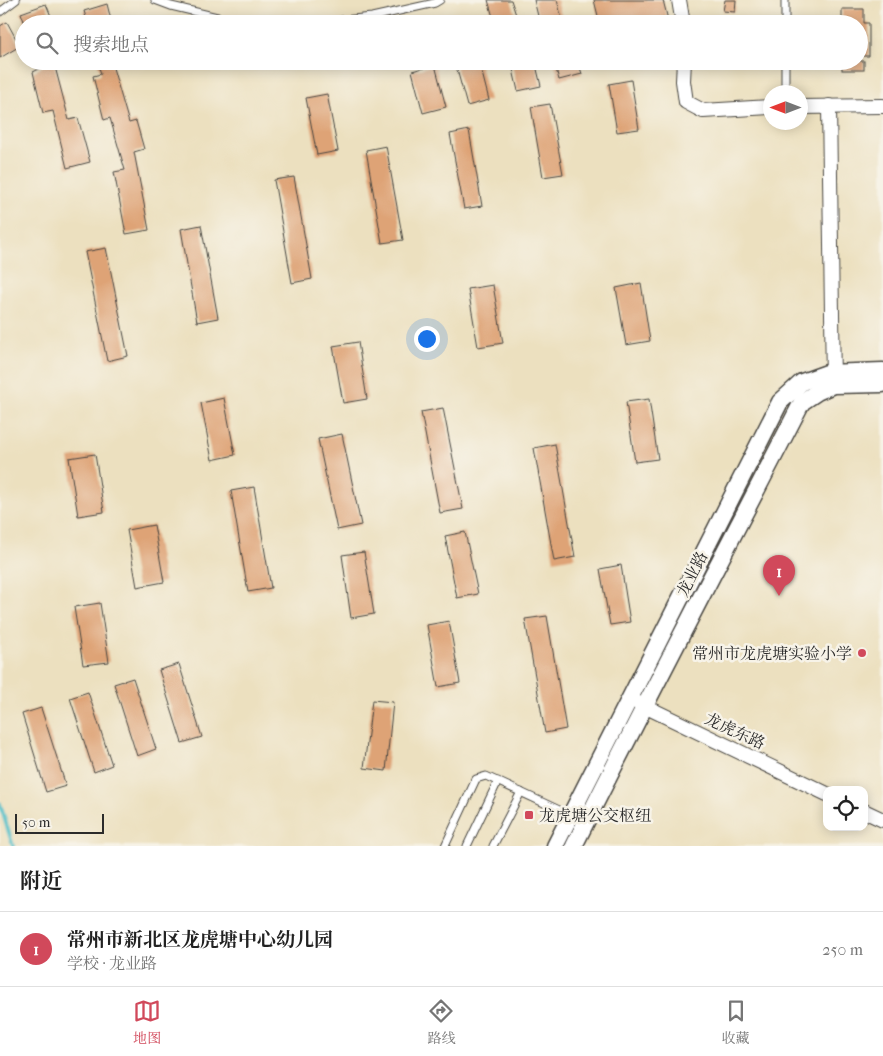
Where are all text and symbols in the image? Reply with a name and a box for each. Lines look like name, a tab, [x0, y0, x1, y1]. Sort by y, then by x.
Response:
search box	[15, 15, 868, 70]
icon: search	[33, 29, 61, 57]
text: 搜索地点	[73, 34, 149, 56]
north arrow	[763, 85, 808, 130]
your location	[414, 326, 440, 352]
street label: 龙业路	[673, 548, 711, 600]
pin: 1	[763, 555, 795, 596]
place label: 常州市龙虎塘实验小学	[692, 644, 852, 663]
marker: 常州市龙虎塘实验小学	[856, 647, 868, 659]
street label: 龙虎东路	[702, 709, 768, 753]
map controls	[823, 786, 868, 831]
button: locate	[823, 786, 868, 831]
place label: 龙虎塘公交枢纽	[539, 806, 652, 825]
marker: 龙虎塘公交枢纽	[523, 809, 535, 821]
scale bar	[15, 811, 104, 834]
text: 50 m	[22, 814, 50, 831]
text: 附近	[20, 869, 62, 893]
text: 常州市新北区龙虎塘中心幼儿园	[67, 929, 333, 951]
text: 1	[33, 940, 39, 959]
text: 250 m	[822, 940, 863, 959]
text: 学校 · 龙业路	[67, 954, 157, 973]
tab: 地图	[133, 997, 161, 1047]
tab: 路线	[427, 997, 455, 1047]
tab: 收藏	[722, 997, 750, 1047]

